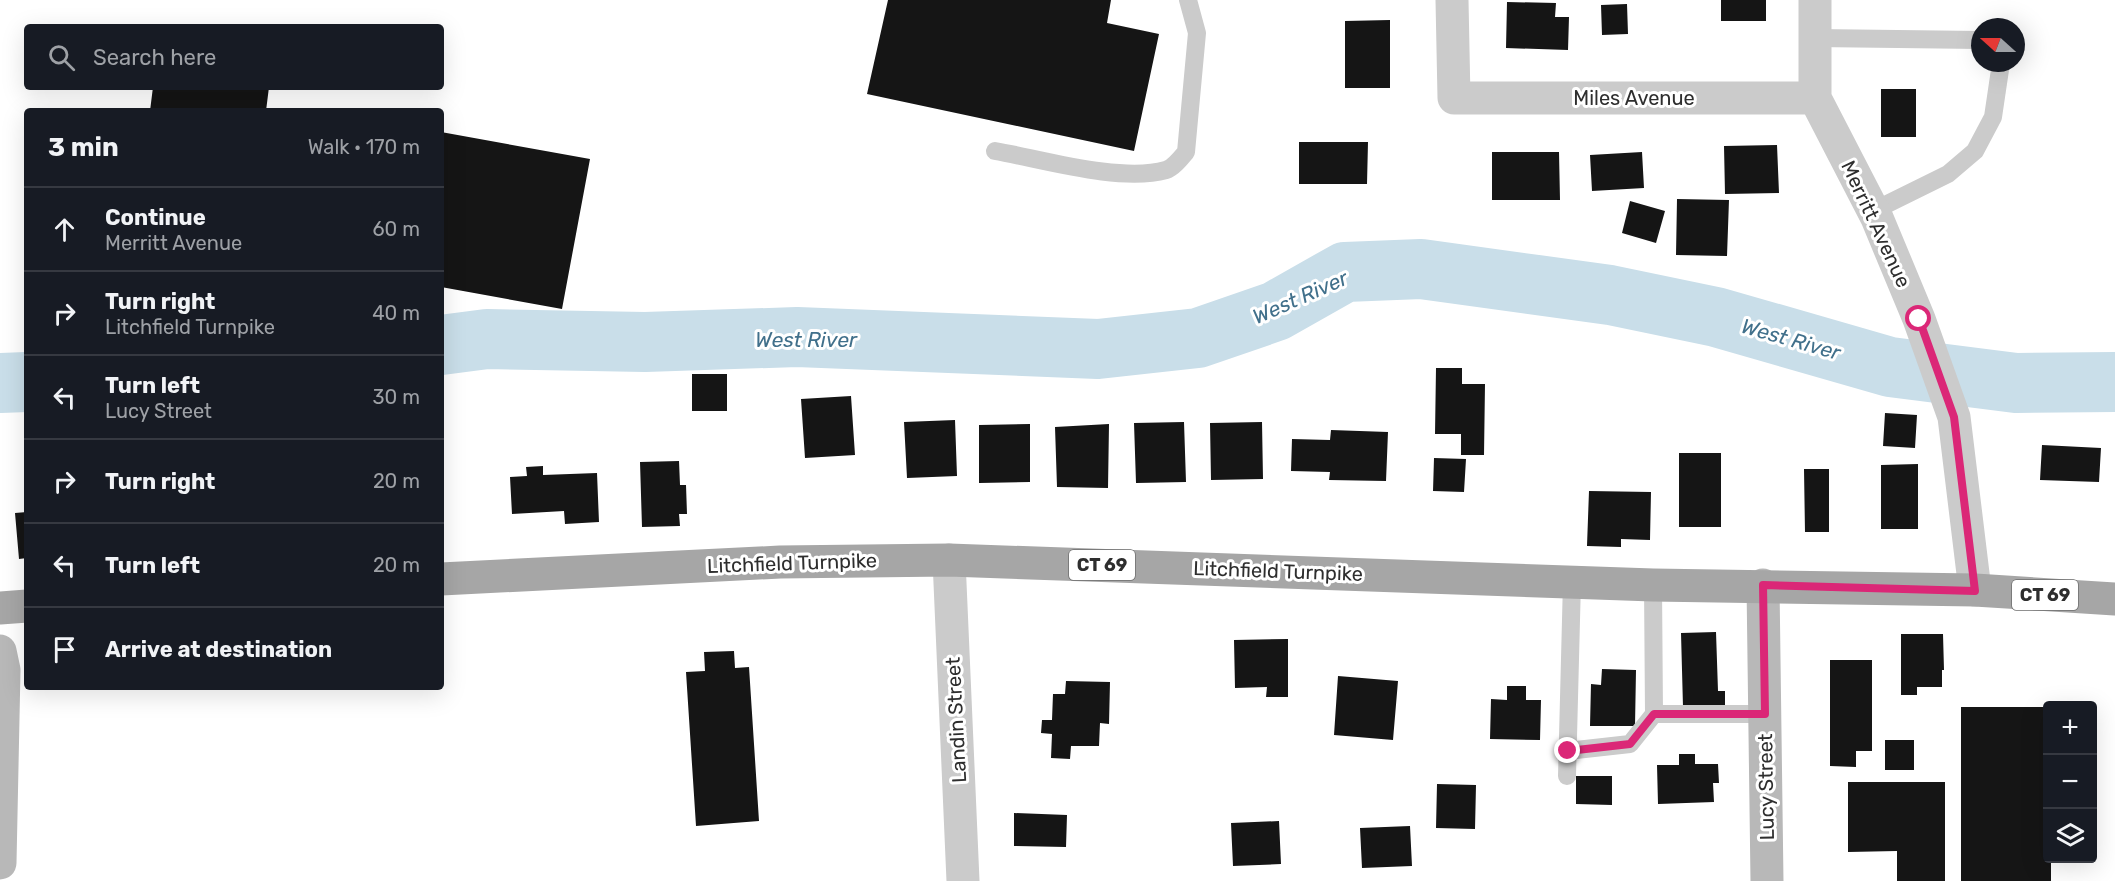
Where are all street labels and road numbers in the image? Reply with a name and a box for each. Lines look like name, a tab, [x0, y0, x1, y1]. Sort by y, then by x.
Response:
street label: Miles Avenue	[1573, 86, 1695, 110]
street label: Merritt Avenue	[1836, 157, 1916, 291]
street label: Litchfield Turnpike	[707, 548, 877, 578]
road number: CT 69	[1069, 550, 1135, 580]
street label: Litchfield Turnpike	[1193, 556, 1363, 586]
road number: CT 69	[2012, 580, 2078, 610]
street label: Landin Street	[941, 656, 971, 784]
street label: Lucy Street	[1753, 733, 1779, 841]

